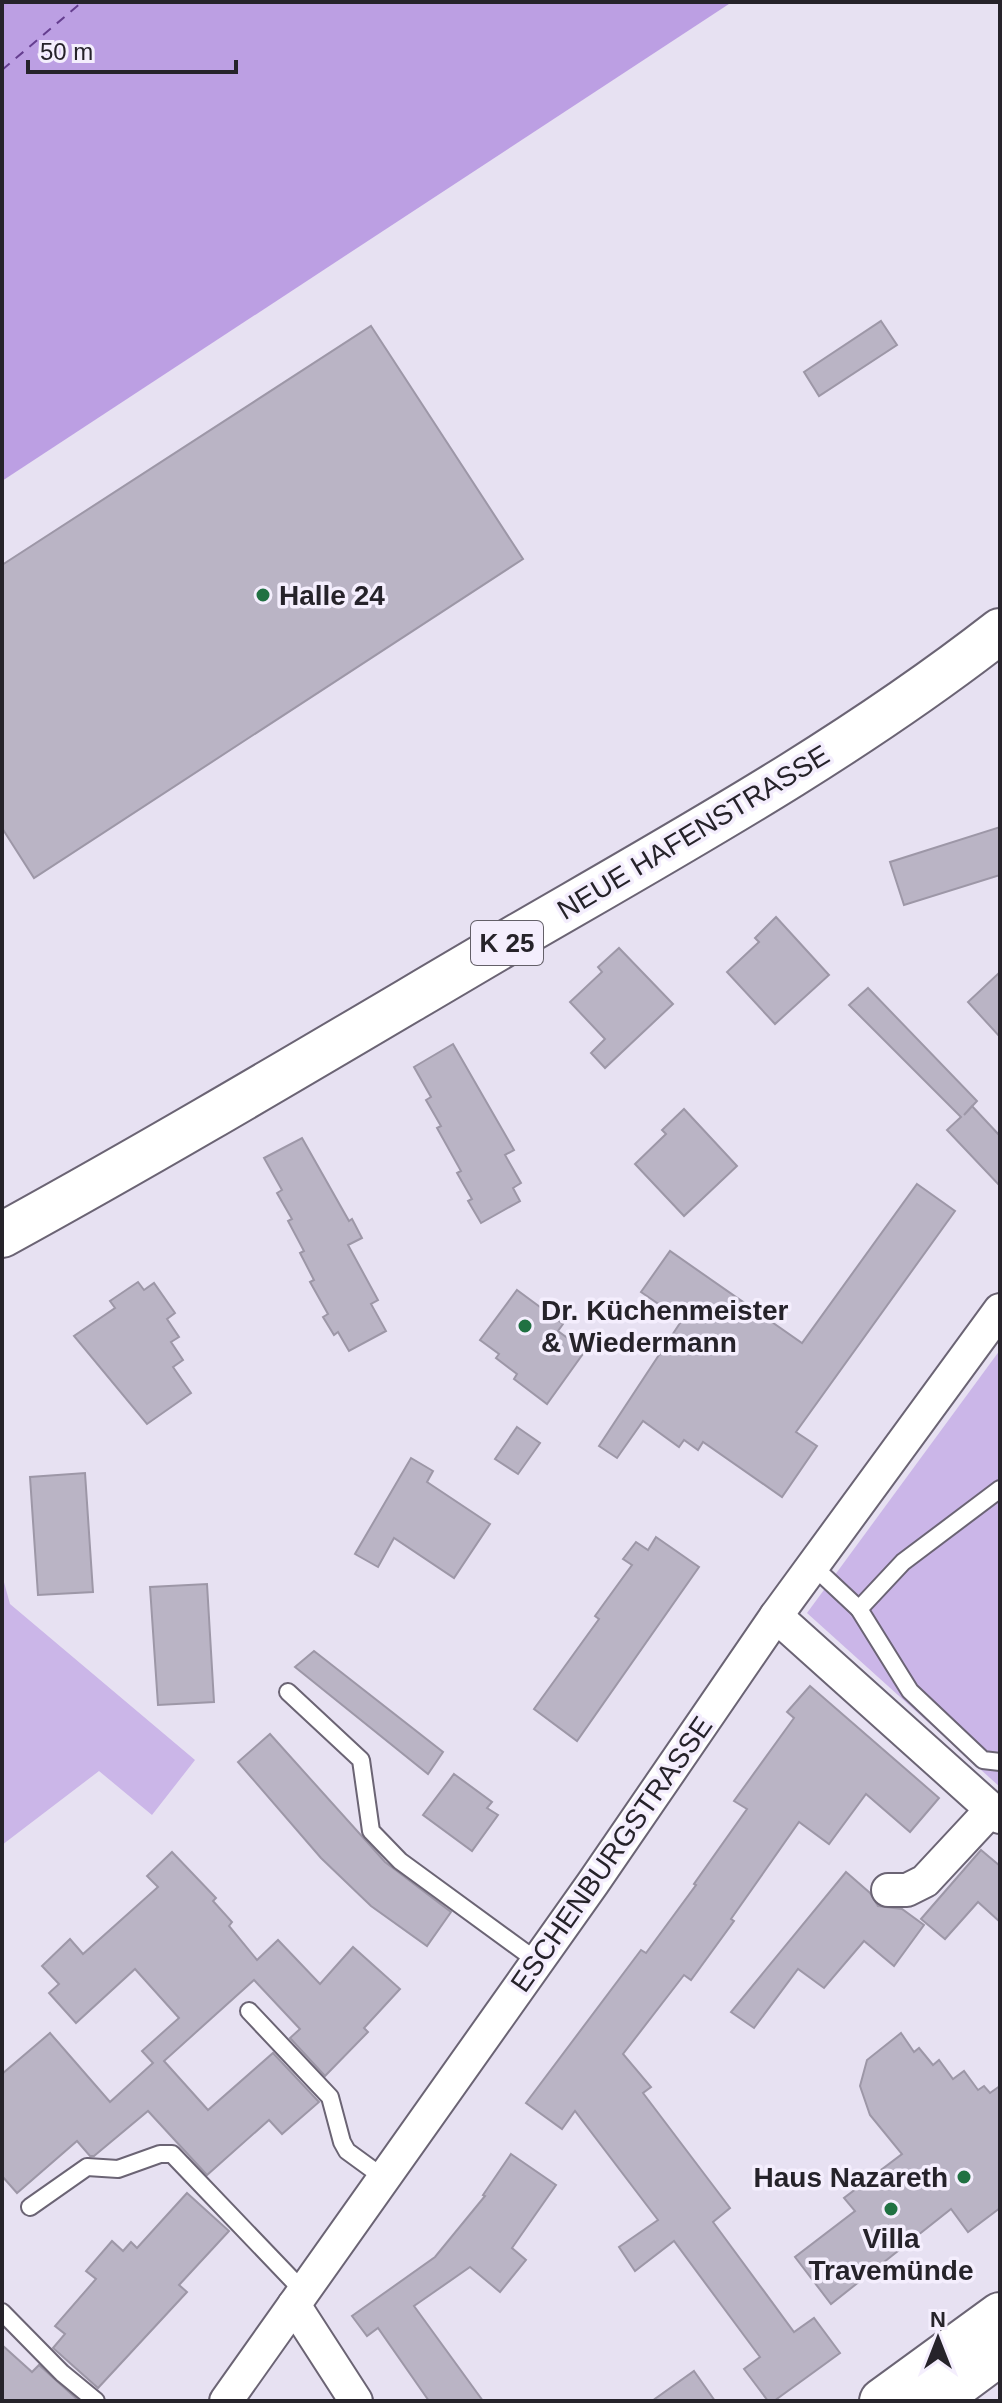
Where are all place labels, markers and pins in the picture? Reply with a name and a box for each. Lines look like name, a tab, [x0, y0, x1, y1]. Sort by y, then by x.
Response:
place label: Halle 24	[279, 580, 385, 611]
marker: Halle 24	[254, 586, 272, 604]
place label: Dr. Küchenmeister & Wiedermann	[541, 1295, 789, 1358]
marker: Dr. Küchenmeister & Wiedermann	[516, 1317, 534, 1335]
place label: Haus Nazareth	[753, 2162, 948, 2193]
marker: Haus Nazareth	[955, 2168, 973, 2186]
marker: Villa Travemünde	[882, 2200, 900, 2218]
place label: Villa Travemünde	[809, 2223, 973, 2286]

